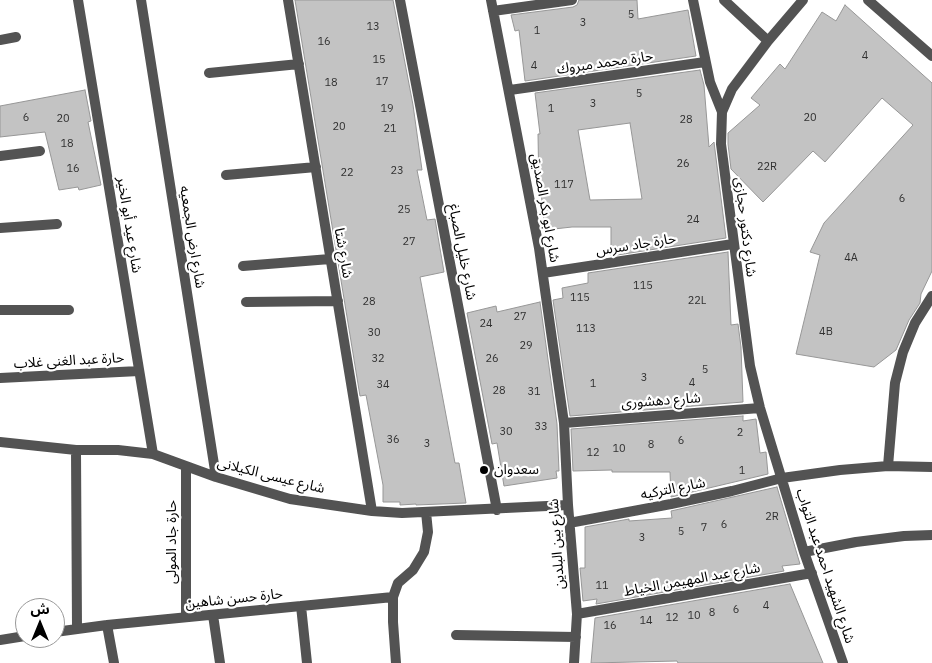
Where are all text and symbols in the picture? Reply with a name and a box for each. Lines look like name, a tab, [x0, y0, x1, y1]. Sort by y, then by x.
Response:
house number: 5	[628, 8, 634, 22]
house number: 3	[580, 16, 586, 30]
house number: 13	[366, 20, 380, 34]
house number: 1	[534, 24, 540, 38]
house number: 16	[317, 35, 331, 49]
street label: حارة محمد مبروك	[556, 48, 654, 78]
house number: 4	[862, 49, 868, 63]
house number: 15	[372, 53, 386, 67]
house number: 4	[531, 59, 537, 73]
house number: 17	[375, 75, 389, 89]
house number: 18	[324, 76, 338, 90]
house number: 5	[636, 87, 642, 101]
house number: 3	[590, 97, 596, 111]
house number: 19	[380, 102, 394, 116]
house number: 1	[548, 102, 554, 116]
house number: 6	[23, 111, 29, 125]
house number: 20	[803, 111, 817, 125]
house number: 20	[56, 112, 70, 126]
house number: 28	[679, 113, 693, 127]
house number: 20	[332, 120, 346, 134]
house number: 21	[383, 122, 397, 136]
house number: 18	[60, 137, 74, 151]
street label: شارع ابو بكر الصديق	[527, 152, 563, 264]
house number: 26	[676, 157, 690, 171]
house number: 22R	[757, 160, 777, 174]
house number: 16	[66, 162, 80, 176]
house number: 23	[390, 164, 404, 178]
house number: 22	[340, 166, 354, 180]
street label: شارع عيد أبو الخير	[113, 176, 145, 274]
street label: شارع دكتور حجازى	[731, 176, 759, 278]
house number: 117	[554, 178, 574, 192]
street label: شارع ارض الجمعيه	[176, 185, 208, 289]
house number: 6	[899, 192, 905, 206]
street label: شارع خليل الصباغ	[444, 202, 480, 302]
house number: 25	[397, 203, 411, 217]
house number: 24	[686, 213, 700, 227]
street label: شارع شتا	[330, 226, 356, 280]
street label: حارة جاد سرس	[595, 230, 677, 260]
house number: 27	[402, 235, 416, 249]
house number: 4A	[844, 251, 858, 265]
house number: 115	[633, 279, 653, 293]
house number: 115	[570, 291, 590, 305]
house number: 22L	[688, 294, 706, 308]
house number: 28	[362, 295, 376, 309]
house number: 27	[513, 310, 527, 324]
house number: 24	[479, 317, 493, 331]
house number: 113	[576, 322, 596, 336]
house number: 4B	[819, 325, 833, 339]
house number: 30	[367, 326, 381, 340]
house number: 29	[519, 339, 533, 353]
street label: حارة عبد الغنى غلاب	[13, 350, 125, 372]
house number: 32	[371, 352, 385, 366]
house number: 26	[485, 352, 499, 366]
house number: 5	[702, 363, 708, 377]
house number: 3	[641, 371, 647, 385]
house number: 4	[689, 376, 695, 390]
house number: 1	[590, 377, 596, 391]
house number: 34	[376, 378, 390, 392]
house number: 28	[492, 384, 506, 398]
house number: 31	[527, 385, 541, 399]
street label: شارع دهشورى	[621, 390, 701, 412]
house number: 33	[534, 420, 548, 434]
house number: 30	[499, 425, 513, 439]
house number: 2	[737, 426, 743, 440]
house number: 36	[386, 433, 400, 447]
house number: 6	[678, 434, 684, 448]
house number: 3	[424, 437, 430, 451]
house number: 8	[648, 438, 654, 452]
house number: 10	[612, 442, 626, 456]
house number: 12	[586, 446, 600, 460]
street label: شارع عيسى الكيلانى	[216, 455, 326, 497]
place label: سعدوان	[494, 462, 539, 478]
marker: سعدوان	[478, 464, 490, 476]
house number: 1	[739, 464, 745, 478]
street label: شارع التركيه	[639, 474, 707, 504]
street label: شارع الشهيد احمد عبد التواب	[792, 487, 858, 645]
street label: شارع بين البلدين	[545, 498, 569, 590]
street label: حارة جاد المولى	[164, 500, 180, 584]
house number: 2R	[765, 510, 779, 524]
house number: 6	[721, 518, 727, 532]
house number: 7	[701, 521, 707, 535]
house number: 5	[678, 525, 684, 539]
house number: 3	[639, 531, 645, 545]
street label: شارع عبد المهيمن الخياط	[622, 560, 762, 600]
house number: 11	[595, 579, 609, 593]
street label: حارة حسن شاهين	[184, 586, 284, 612]
north arrow	[15, 598, 65, 648]
house number: 4	[763, 599, 769, 613]
text: ش	[30, 600, 50, 618]
house number: 6	[733, 603, 739, 617]
house number: 8	[709, 606, 715, 620]
house number: 10	[687, 609, 701, 623]
house number: 12	[665, 611, 679, 625]
house number: 14	[639, 614, 653, 628]
house number: 16	[603, 619, 617, 633]

